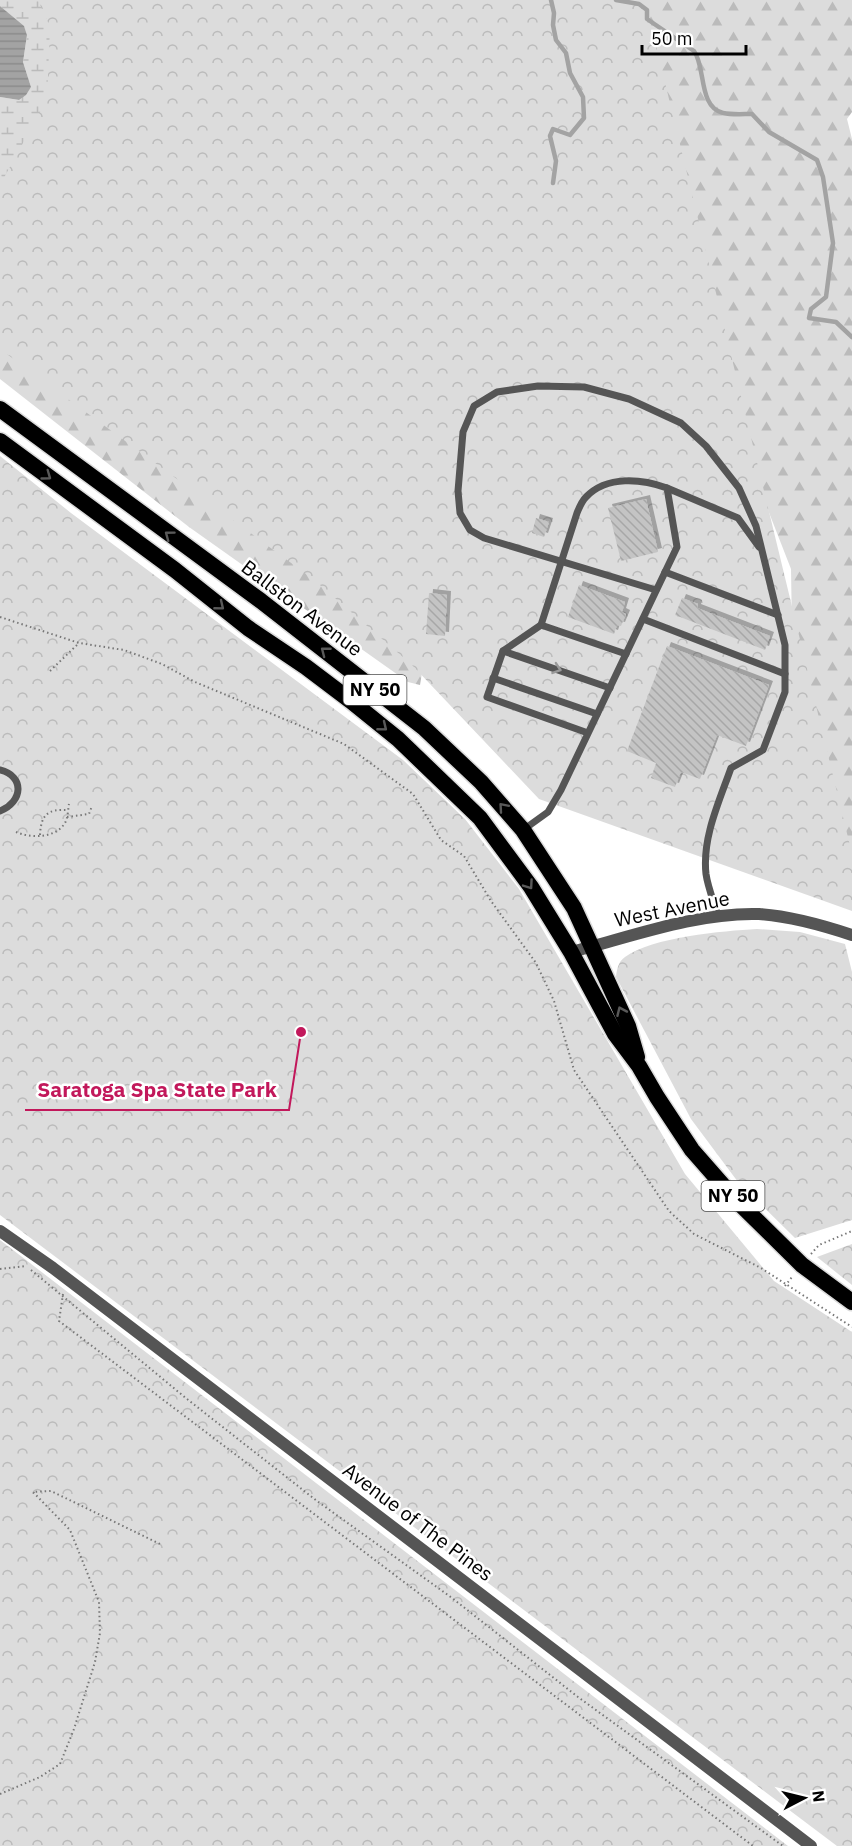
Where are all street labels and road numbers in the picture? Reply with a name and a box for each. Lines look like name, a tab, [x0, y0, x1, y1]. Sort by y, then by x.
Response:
street label: Ballston Avenue	[236, 553, 368, 662]
road number: NY 50	[344, 675, 406, 705]
street label: West Avenue	[612, 884, 732, 933]
road number: NY 50	[702, 1181, 764, 1211]
street label: Avenue of The Pines	[338, 1456, 499, 1587]

